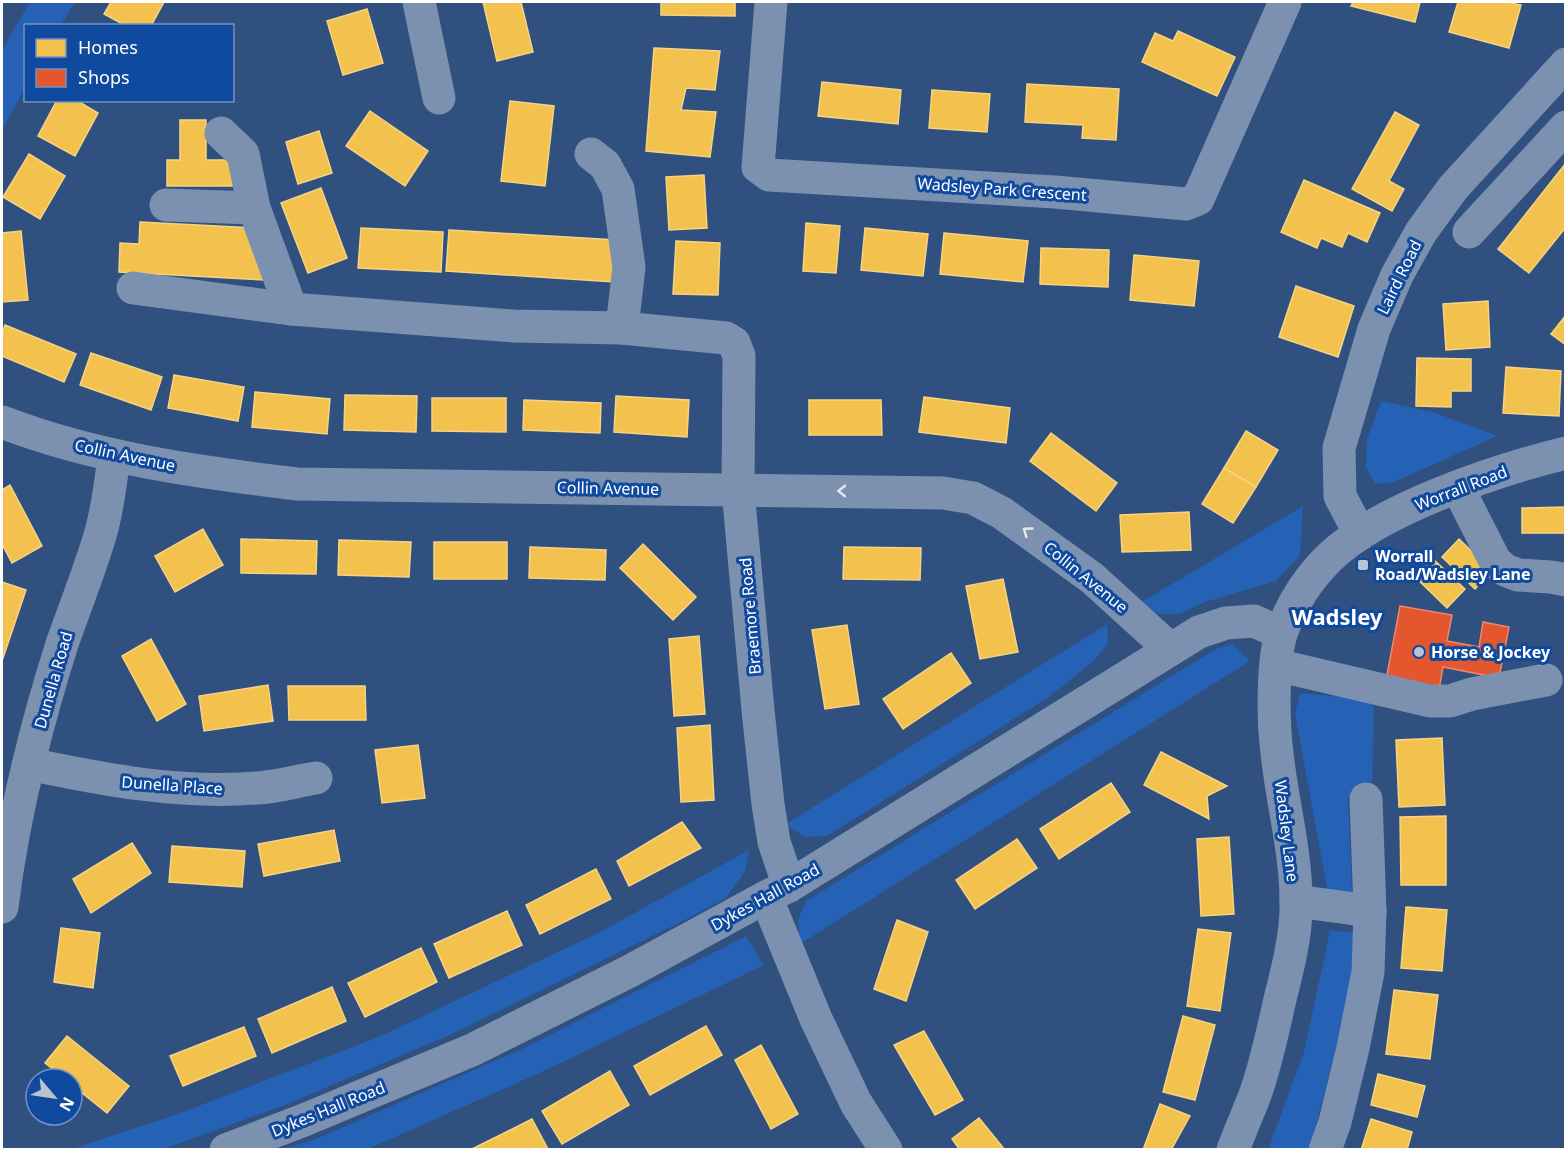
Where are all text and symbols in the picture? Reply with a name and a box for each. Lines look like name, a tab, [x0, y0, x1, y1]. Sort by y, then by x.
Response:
legend	[24, 24, 234, 102]
text: Homes	[78, 35, 138, 59]
text: Shops	[78, 65, 130, 89]
street label: Wadsley Park Crescent	[917, 172, 1088, 206]
street label: Laird Road	[1372, 236, 1426, 318]
street label: Collin Avenue	[73, 434, 177, 476]
street label: Worrall Road	[1412, 460, 1510, 516]
street label: Collin Avenue	[557, 476, 659, 500]
one-way arrow	[838, 485, 847, 497]
one-way arrow	[1023, 527, 1034, 538]
street label: Collin Avenue	[1039, 536, 1133, 618]
place label: Worrall Road/Wadsley Lane	[1375, 545, 1531, 585]
street label: Braemore Road	[734, 557, 766, 675]
marker: Worrall Road/Wadsley Lane	[1356, 558, 1370, 572]
district label: Wadsley	[1292, 601, 1383, 631]
street label: Dunella Road	[29, 629, 77, 731]
place label: Horse & Jockey	[1431, 641, 1551, 663]
marker: Horse & Jockey	[1412, 645, 1426, 659]
street label: Dunella Place	[121, 770, 223, 800]
street label: Wadsley Lane	[1270, 779, 1304, 883]
street label: Dykes Hall Road	[707, 858, 823, 936]
north arrow	[24, 1067, 84, 1127]
street label: Dykes Hall Road	[268, 1076, 388, 1142]
text: N	[54, 1093, 80, 1115]

